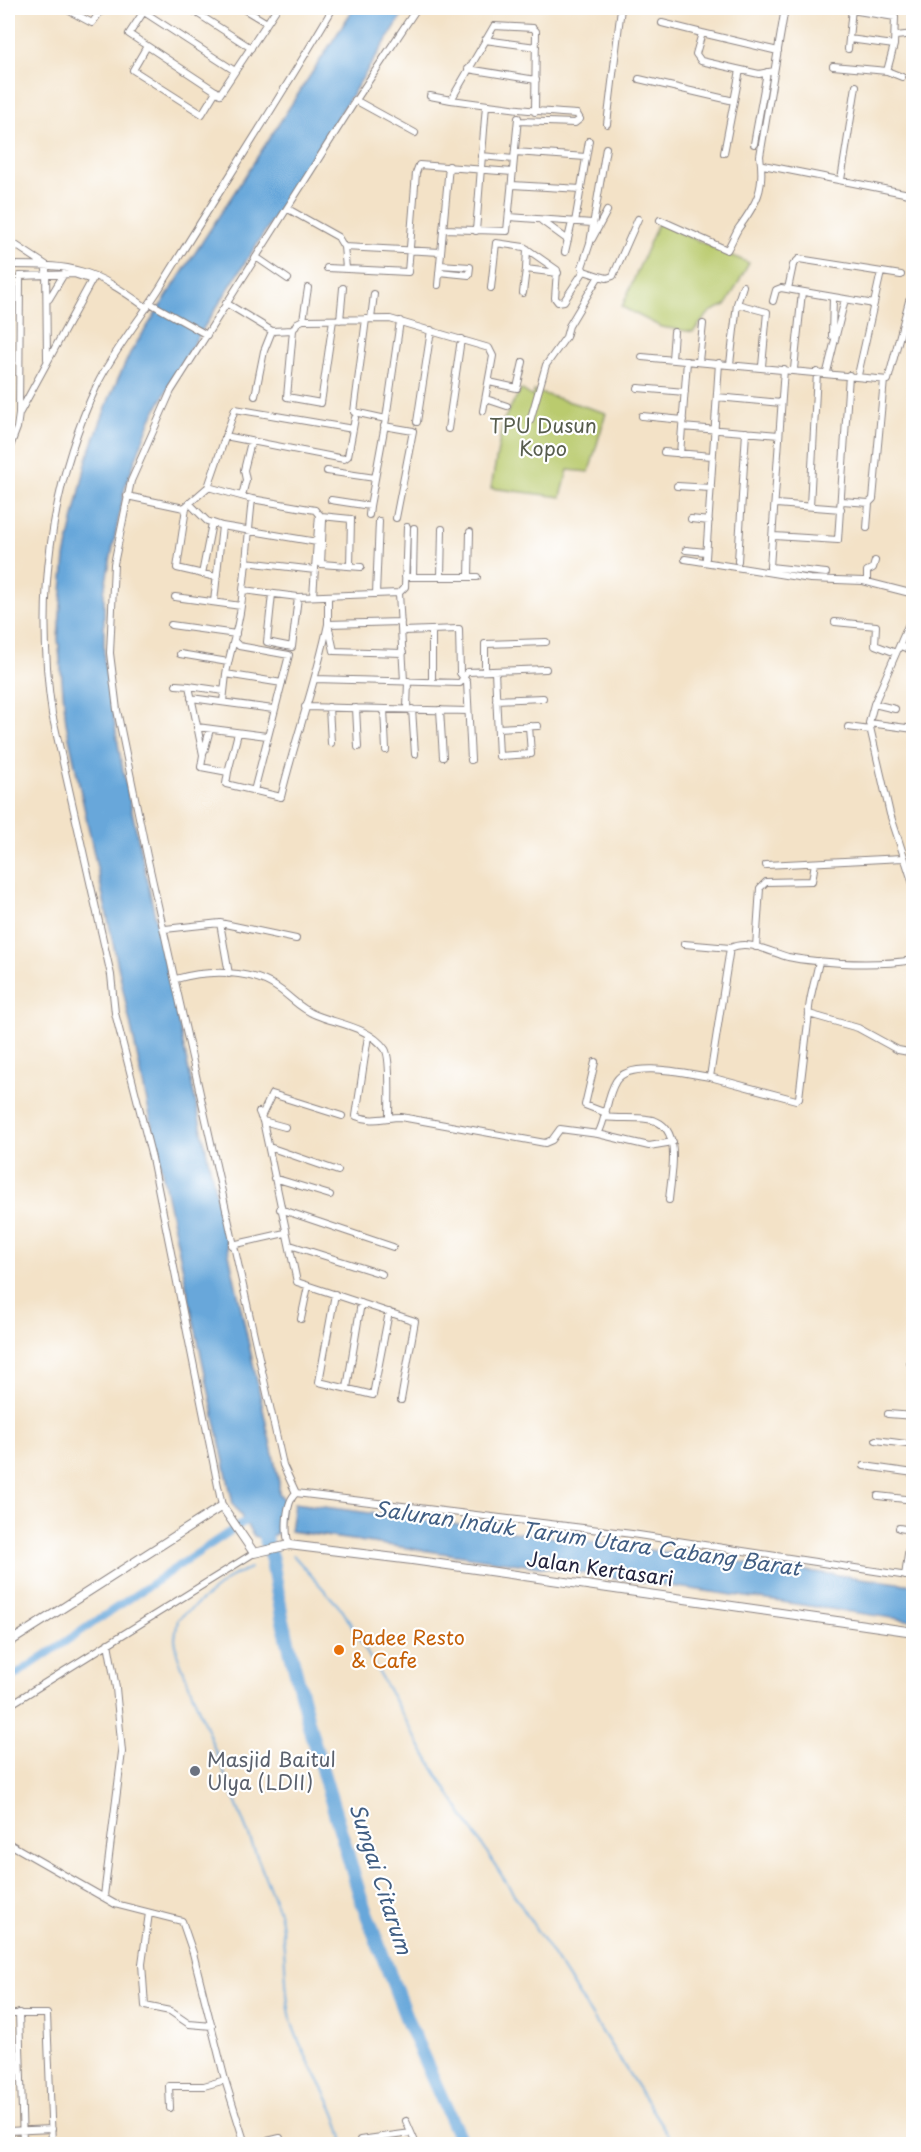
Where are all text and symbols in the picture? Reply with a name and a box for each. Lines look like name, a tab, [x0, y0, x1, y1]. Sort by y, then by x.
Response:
park label: TPU Dusun Kopo	[489, 410, 597, 463]
water label: Saluran Induk Tarum Utara Cabang Barat	[372, 1491, 805, 1583]
street label: Jalan Kertasari	[525, 1543, 675, 1593]
place label: Padee Resto & Cafe	[351, 1622, 465, 1675]
marker: Padee Resto & Cafe	[332, 1643, 346, 1657]
place label: Masjid Baitul Ulya (LDII)	[207, 1744, 336, 1797]
marker: Masjid Baitul Ulya (LDII)	[188, 1764, 202, 1778]
water label: Sungai Citarum	[342, 1799, 422, 1959]

